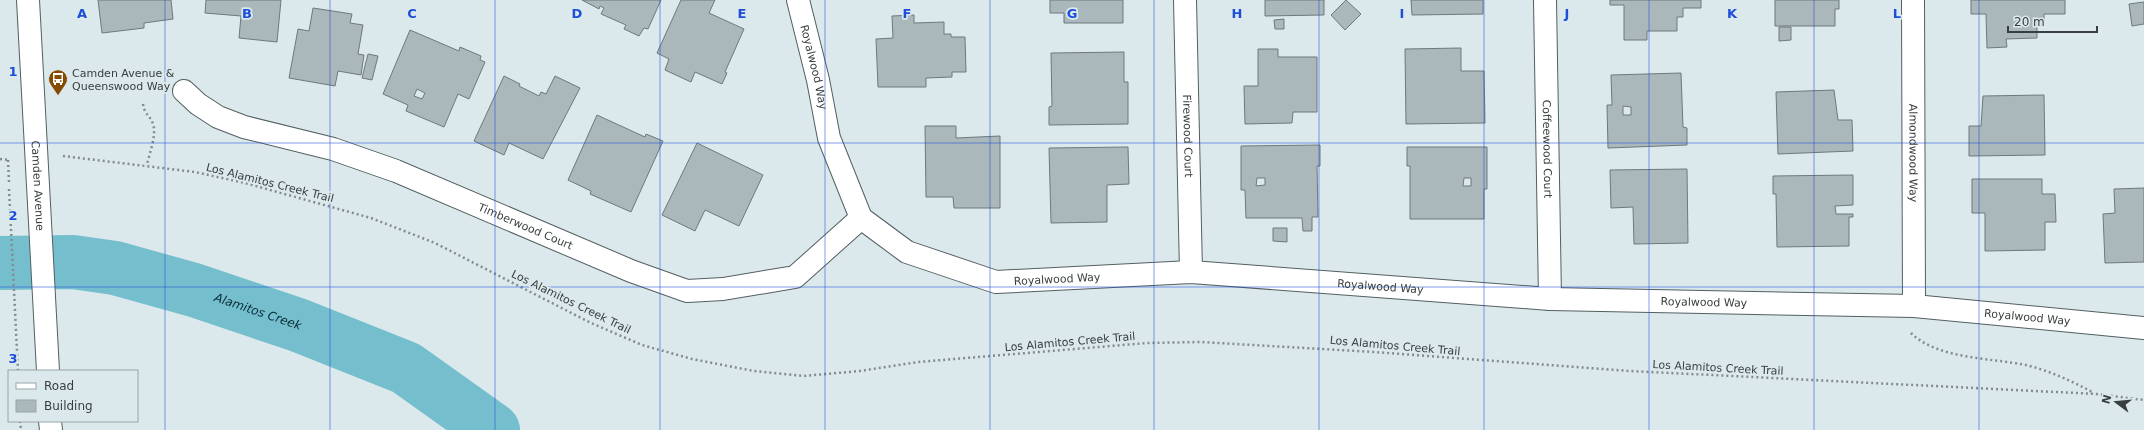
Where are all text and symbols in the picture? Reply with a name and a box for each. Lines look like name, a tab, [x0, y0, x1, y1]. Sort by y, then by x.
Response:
text: A	[77, 6, 87, 21]
text: B	[242, 6, 252, 21]
text: C	[407, 6, 417, 21]
text: D	[572, 6, 583, 21]
text: E	[738, 6, 746, 21]
text: F	[903, 6, 911, 21]
text: G	[1067, 6, 1077, 21]
text: H	[1232, 6, 1242, 21]
text: I	[1400, 6, 1404, 21]
text: J	[1564, 6, 1569, 21]
text: K	[1727, 6, 1738, 21]
text: L	[1893, 6, 1901, 21]
scale bar	[2008, 8, 2097, 34]
text: 20 m	[2014, 15, 2045, 29]
street label: Royalwood Way	[798, 23, 830, 111]
text: 1	[8, 64, 18, 79]
place label: Camden Avenue & Queenswood Way	[72, 67, 175, 93]
bus stop icon: Camden Avenue & Queenswood Way	[47, 68, 69, 96]
street label: Firewood Court	[1181, 94, 1195, 178]
street label: Coffeewood Court	[1540, 99, 1555, 199]
street label: Almondwood Way	[1907, 104, 1920, 203]
street label: Camden Avenue	[29, 140, 47, 231]
street label: Los Alamitos Creek Trail	[205, 161, 335, 205]
street label: Timberwood Court	[475, 200, 575, 252]
text: 2	[8, 208, 18, 223]
street label: Los Alamitos Creek Trail	[509, 267, 633, 337]
street label: Royalwood Way	[1014, 270, 1101, 288]
street label: Royalwood Way	[1337, 277, 1425, 296]
water label: Alamitos Creek	[212, 290, 304, 333]
street label: Royalwood Way	[1660, 295, 1748, 309]
street label: Royalwood Way	[1984, 306, 2072, 327]
street label: Los Alamitos Creek Trail	[1004, 330, 1136, 354]
street label: Los Alamitos Creek Trail	[1329, 334, 1461, 358]
text: 3	[8, 351, 18, 366]
street label: Los Alamitos Creek Trail	[1652, 358, 1784, 378]
legend	[8, 370, 138, 422]
text: Road	[44, 379, 74, 393]
north arrow	[2096, 382, 2136, 422]
text: N	[2099, 393, 2114, 406]
text: Building	[44, 399, 93, 413]

